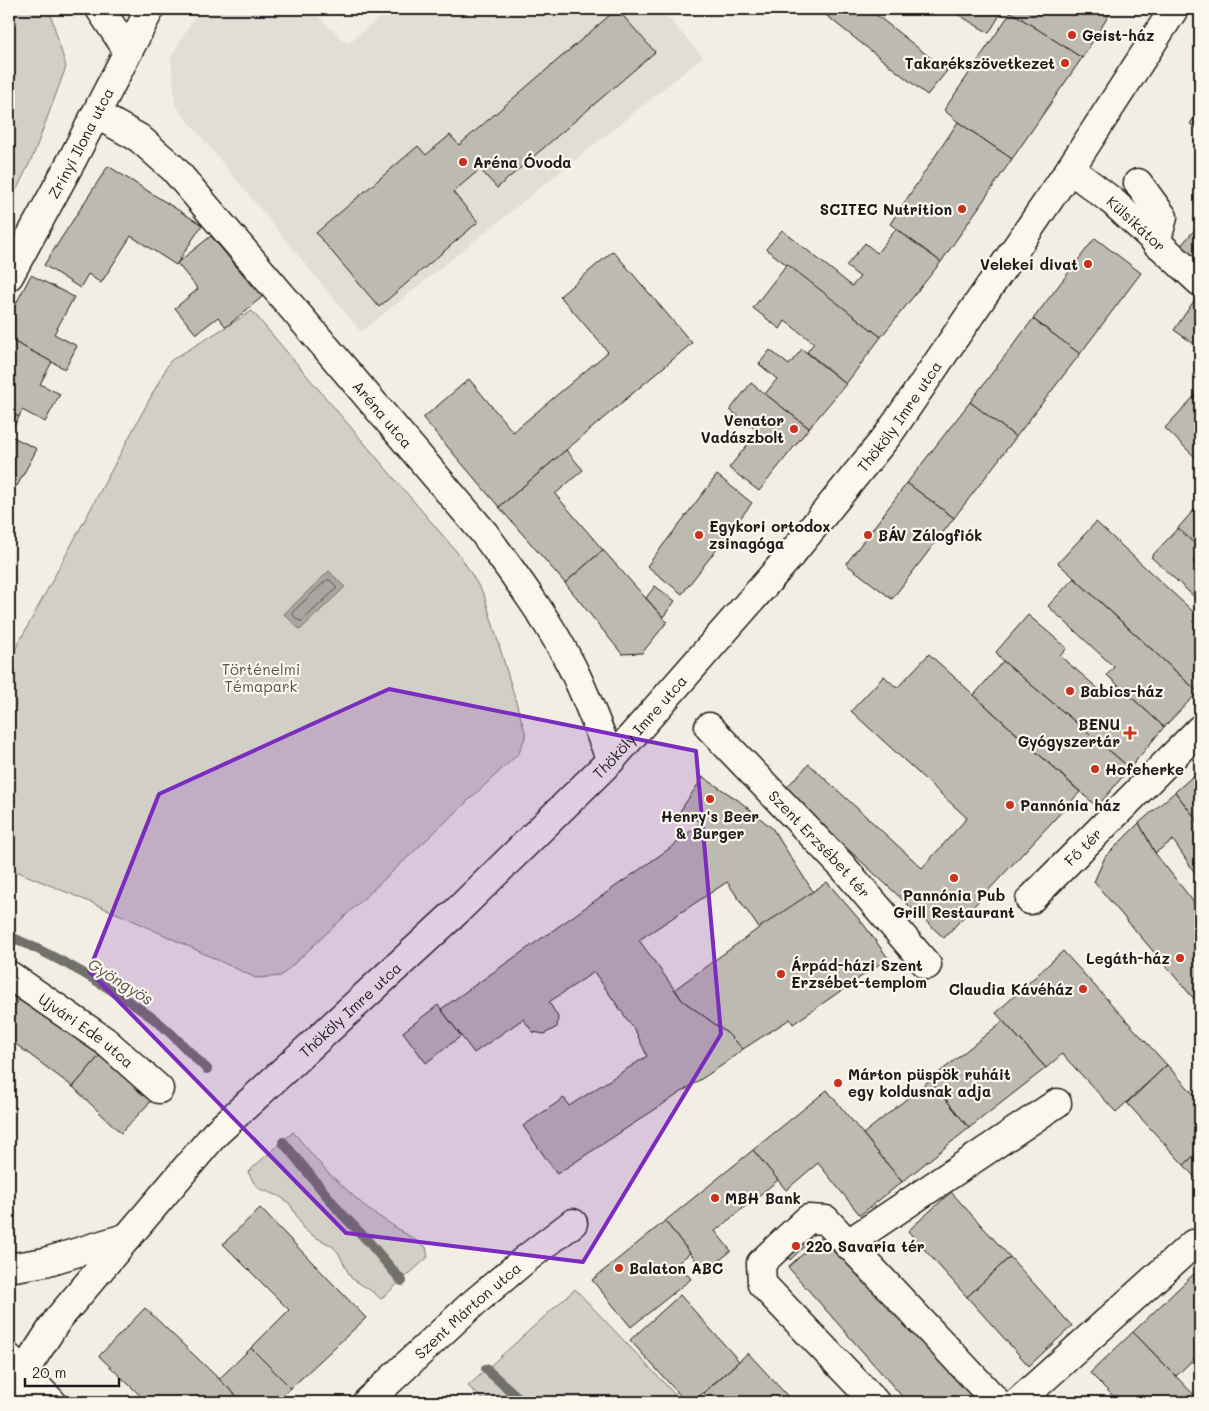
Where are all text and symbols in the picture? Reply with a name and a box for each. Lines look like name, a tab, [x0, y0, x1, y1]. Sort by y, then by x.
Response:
place label: Geist-ház	[1082, 25, 1155, 45]
marker: Geist-ház	[1066, 29, 1078, 41]
place label: Takarékszövetkezet	[905, 53, 1055, 73]
marker: Takarékszövetkezet	[1059, 57, 1071, 69]
street label: Zrínyi Ilona utca	[43, 84, 118, 202]
place label: Aréna Óvoda	[473, 152, 572, 172]
marker: Aréna Óvoda	[457, 156, 469, 168]
street label: Külsikátor	[1103, 191, 1170, 256]
place label: SCITEC Nutrition	[820, 199, 952, 219]
marker: SCITEC Nutrition	[956, 203, 968, 215]
place label: Velekei divat	[980, 254, 1078, 274]
marker: Velekei divat	[1082, 258, 1094, 270]
street label: Thököly Imre utca	[852, 357, 946, 476]
street label: Aréna utca	[348, 376, 417, 452]
place label: Venator Vadászbolt	[701, 410, 784, 447]
marker: Venator Vadászbolt	[788, 423, 800, 435]
place label: Egykori ortodox zsinagóga	[709, 516, 830, 553]
place label: BÁV Zálogfiók	[878, 525, 982, 545]
marker: Egykori ortodox zsinagóga	[693, 529, 705, 541]
marker: BÁV Zálogfiók	[862, 529, 874, 541]
park label: Történelmi Témapark	[222, 659, 300, 696]
street label: Thököly Imre utca	[588, 671, 691, 783]
place label: Babics-ház	[1080, 681, 1164, 701]
marker: Babics-ház	[1064, 685, 1076, 697]
place label: BENU Gyógyszertár	[1018, 714, 1120, 751]
marker: BENU Gyógyszertár	[1124, 727, 1136, 739]
place label: Hofeherke	[1105, 759, 1184, 779]
marker: Hofeherke	[1089, 763, 1101, 775]
street label: Szent Erzsébet tér	[764, 786, 875, 902]
marker: Henry's Beer & Burger	[704, 793, 716, 805]
place label: Pannónia ház	[1020, 795, 1121, 815]
marker: Pannónia ház	[1004, 799, 1016, 811]
place label: Henry's Beer & Burger	[661, 806, 759, 843]
street label: Fő tér	[1060, 824, 1106, 870]
marker: Pannónia Pub Grill Restaurant	[948, 872, 960, 884]
place label: Pannónia Pub Grill Restaurant	[893, 885, 1015, 922]
place label: Legáth-ház	[1086, 948, 1171, 968]
marker: Legáth-ház	[1174, 952, 1186, 964]
water label: Gyöngyös	[84, 953, 158, 1009]
place label: Árpád-házi Szent Erzsébet-templom	[791, 955, 927, 992]
street label: Thököly Imre utca	[295, 957, 405, 1062]
marker: Árpád-házi Szent Erzsébet-templom	[775, 968, 787, 980]
place label: Claudia Kávéház	[949, 979, 1074, 999]
marker: Claudia Kávéház	[1077, 983, 1089, 995]
street label: Ujvári Ede utca	[35, 988, 138, 1072]
place label: Márton püspök ruháit egy koldusnak adja	[848, 1064, 1011, 1101]
marker: Márton püspök ruháit egy koldusnak adja	[832, 1077, 844, 1089]
place label: MBH Bank	[725, 1188, 801, 1208]
marker: MBH Bank	[709, 1192, 721, 1204]
place label: 220 Savaria tér	[806, 1236, 925, 1256]
marker: 220 Savaria tér	[790, 1240, 802, 1252]
street label: Szent Márton utca	[410, 1258, 525, 1363]
place label: Balaton ABC	[629, 1258, 723, 1278]
marker: Balaton ABC	[613, 1262, 625, 1274]
scale bar	[25, 1356, 119, 1388]
text: 20 m	[32, 1362, 66, 1382]

